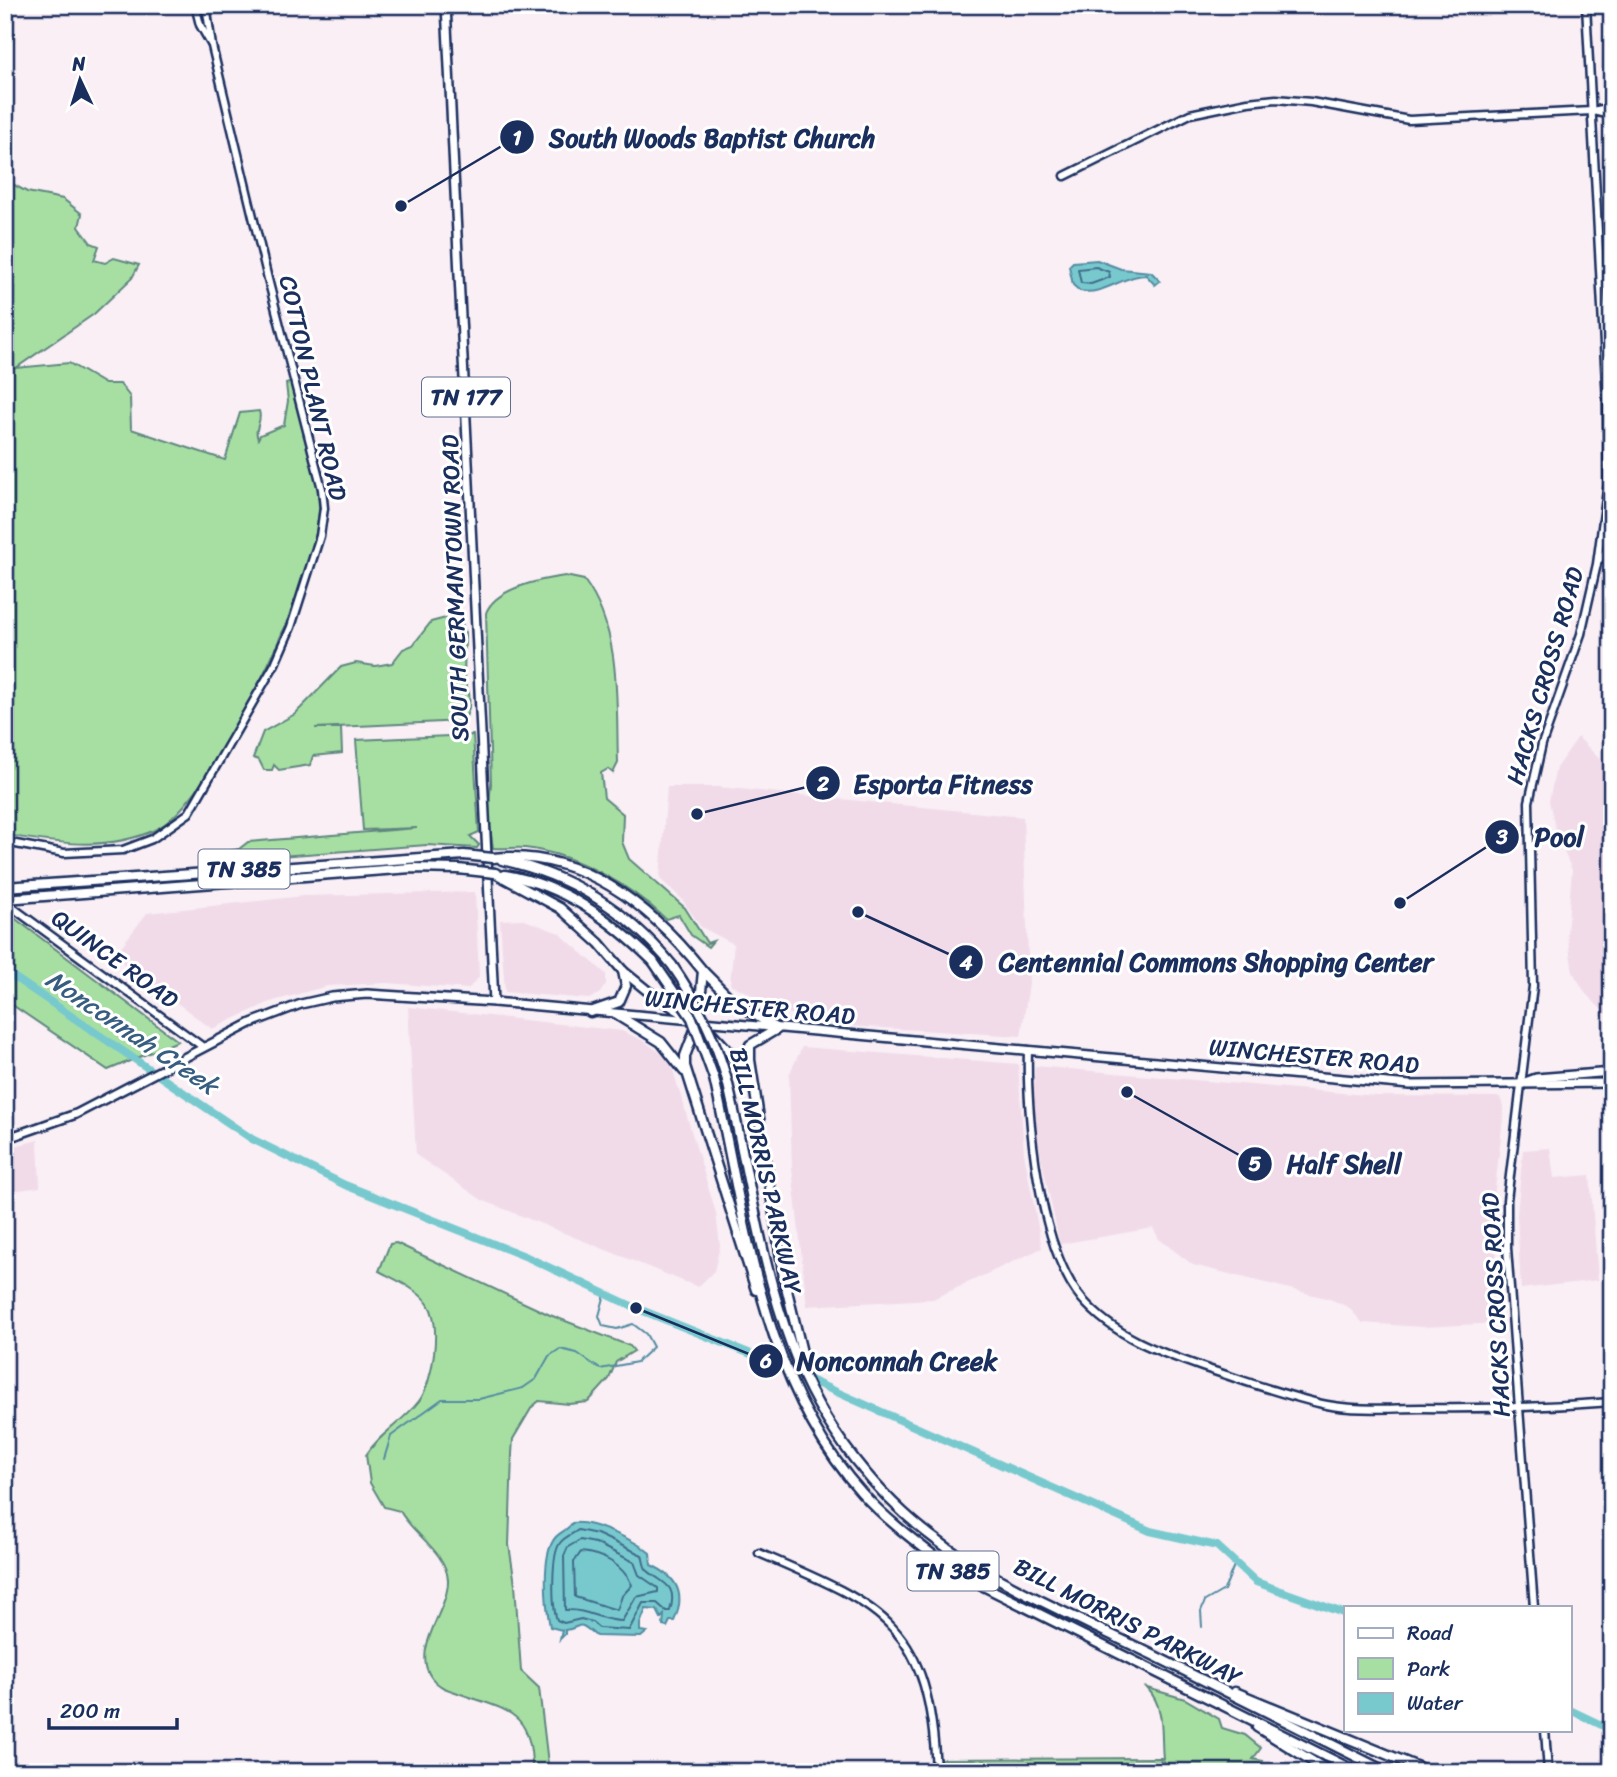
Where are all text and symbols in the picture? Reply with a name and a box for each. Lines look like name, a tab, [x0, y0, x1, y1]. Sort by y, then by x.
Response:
north arrow	[46, 46, 116, 116]
text: N	[70, 47, 87, 81]
callout: South Woods Baptist Church	[500, 114, 888, 161]
text: South Woods Baptist Church	[548, 115, 876, 161]
text: 1	[512, 119, 522, 157]
street label: COTTON PLANT ROAD	[267, 271, 359, 505]
road number: TN 177	[422, 378, 510, 416]
street label: SOUTH GERMANTOWN ROAD	[429, 434, 481, 742]
street label: HACKS CROSS ROAD	[1494, 562, 1596, 790]
callout: Esporta Fitness	[805, 760, 1046, 807]
text: Esporta Fitness	[853, 761, 1034, 807]
text: 2	[816, 765, 829, 803]
callout: Pool	[1485, 813, 1598, 860]
text: Pool	[1534, 814, 1585, 860]
text: 3	[1495, 818, 1508, 856]
road number: TN 385	[198, 849, 290, 888]
street label: QUINCE ROAD	[42, 898, 188, 1020]
callout: Centennial Commons Shopping Center	[948, 939, 1448, 986]
text: Centennial Commons Shopping Center	[998, 939, 1436, 985]
text: 4	[958, 944, 973, 982]
water label: Nonconnah Creek	[36, 957, 231, 1109]
street label: WINCHESTER ROAD	[643, 977, 857, 1037]
street label: WINCHESTER ROAD	[1207, 1026, 1421, 1086]
street label: BILL MORRIS PARKWAY	[717, 1043, 815, 1299]
callout: Half Shell	[1237, 1140, 1415, 1187]
text: Half Shell	[1286, 1141, 1403, 1187]
text: 5	[1249, 1145, 1262, 1183]
street label: HACKS CROSS ROAD	[1469, 1191, 1523, 1418]
callout: Nonconnah Creek	[748, 1338, 1012, 1385]
text: Nonconnah Creek	[796, 1338, 998, 1384]
text: 6	[759, 1342, 772, 1380]
street label: BILL MORRIS PARKWAY	[1006, 1546, 1251, 1698]
road number: TN 385	[908, 1552, 998, 1590]
legend	[1344, 1606, 1572, 1732]
text: Road	[1407, 1614, 1454, 1652]
text: Park	[1407, 1650, 1450, 1688]
text: Water	[1407, 1684, 1464, 1722]
scale bar	[49, 1686, 177, 1730]
text: 200 m	[60, 1692, 120, 1730]

